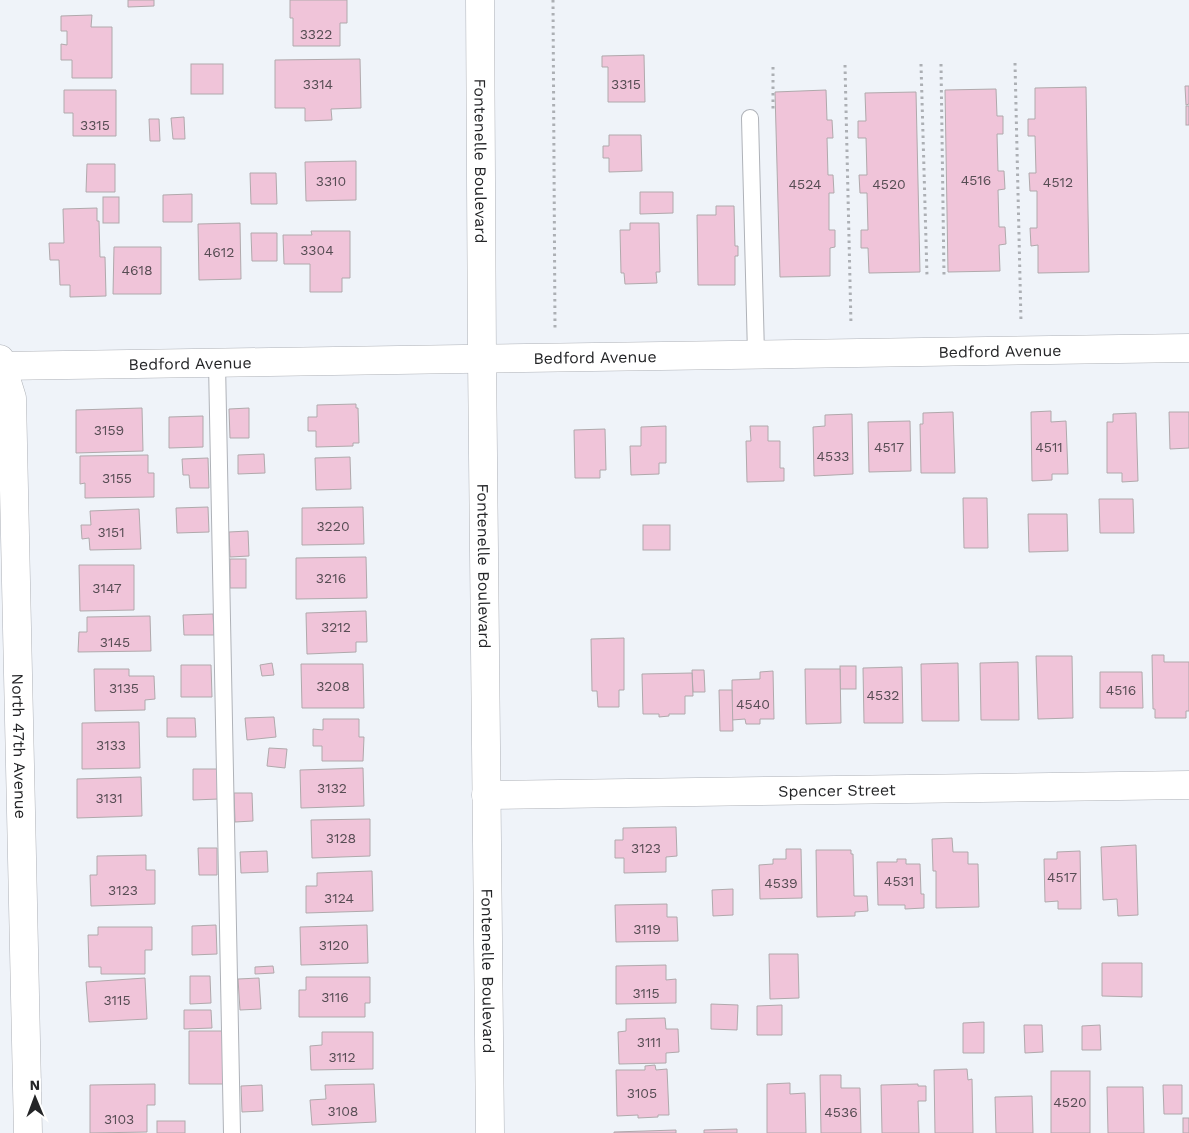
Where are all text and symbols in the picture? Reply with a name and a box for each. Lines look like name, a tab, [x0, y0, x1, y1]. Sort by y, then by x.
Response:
house number: 3322	[300, 26, 332, 42]
house number: 3314	[303, 76, 333, 92]
house number: 3315	[611, 76, 641, 92]
street label: Fontenelle Boulevard	[470, 78, 490, 244]
house number: 3315	[80, 117, 110, 133]
house number: 4516	[961, 172, 991, 188]
house number: 3310	[316, 173, 346, 189]
house number: 4512	[1043, 174, 1073, 190]
house number: 4524	[789, 176, 822, 192]
house number: 4520	[872, 176, 906, 192]
house number: 3304	[300, 242, 334, 258]
house number: 4612	[204, 244, 234, 260]
house number: 4618	[121, 262, 153, 278]
street label: Bedford Avenue	[938, 341, 1062, 362]
street label: Bedford Avenue	[533, 347, 657, 368]
street label: Bedford Avenue	[128, 353, 252, 374]
house number: 3159	[94, 422, 124, 438]
house number: 4517	[874, 439, 904, 455]
house number: 4511	[1035, 439, 1063, 455]
house number: 4533	[816, 448, 850, 464]
house number: 3155	[102, 470, 132, 486]
street label: Fontenelle Boulevard	[473, 483, 494, 649]
house number: 3220	[316, 518, 350, 534]
house number: 3151	[97, 524, 125, 540]
house number: 3216	[316, 570, 346, 586]
house number: 3147	[92, 580, 122, 596]
house number: 3212	[321, 619, 351, 635]
house number: 3145	[100, 634, 130, 650]
street label: North 47th Avenue	[8, 673, 30, 819]
house number: 3208	[316, 678, 350, 694]
house number: 3135	[109, 680, 139, 696]
house number: 4516	[1106, 682, 1136, 698]
house number: 4532	[866, 687, 900, 703]
house number: 4540	[736, 696, 770, 712]
house number: 3133	[96, 737, 126, 753]
house number: 3132	[317, 780, 347, 796]
street label: Spencer Street	[778, 780, 896, 801]
house number: 3131	[95, 790, 123, 806]
house number: 3128	[326, 830, 356, 846]
house number: 3123	[631, 840, 661, 856]
house number: 4517	[1047, 869, 1077, 885]
house number: 4531	[884, 873, 914, 889]
house number: 4539	[764, 875, 798, 891]
house number: 3123	[108, 882, 138, 898]
street label: Fontenelle Boulevard	[477, 888, 498, 1054]
house number: 3124	[324, 890, 354, 906]
house number: 3119	[633, 921, 661, 937]
house number: 3120	[319, 937, 349, 953]
house number: 3115	[632, 985, 660, 1001]
house number: 3116	[321, 989, 349, 1005]
house number: 3115	[103, 992, 131, 1008]
house number: 3111	[637, 1034, 661, 1050]
house number: 3112	[328, 1049, 356, 1065]
north arrow	[10, 1073, 60, 1123]
text: N	[29, 1077, 40, 1093]
house number: 3105	[627, 1085, 657, 1101]
house number: 4520	[1053, 1094, 1087, 1110]
house number: 3108	[328, 1103, 358, 1119]
house number: 4536	[824, 1104, 858, 1120]
house number: 3103	[104, 1111, 134, 1127]

